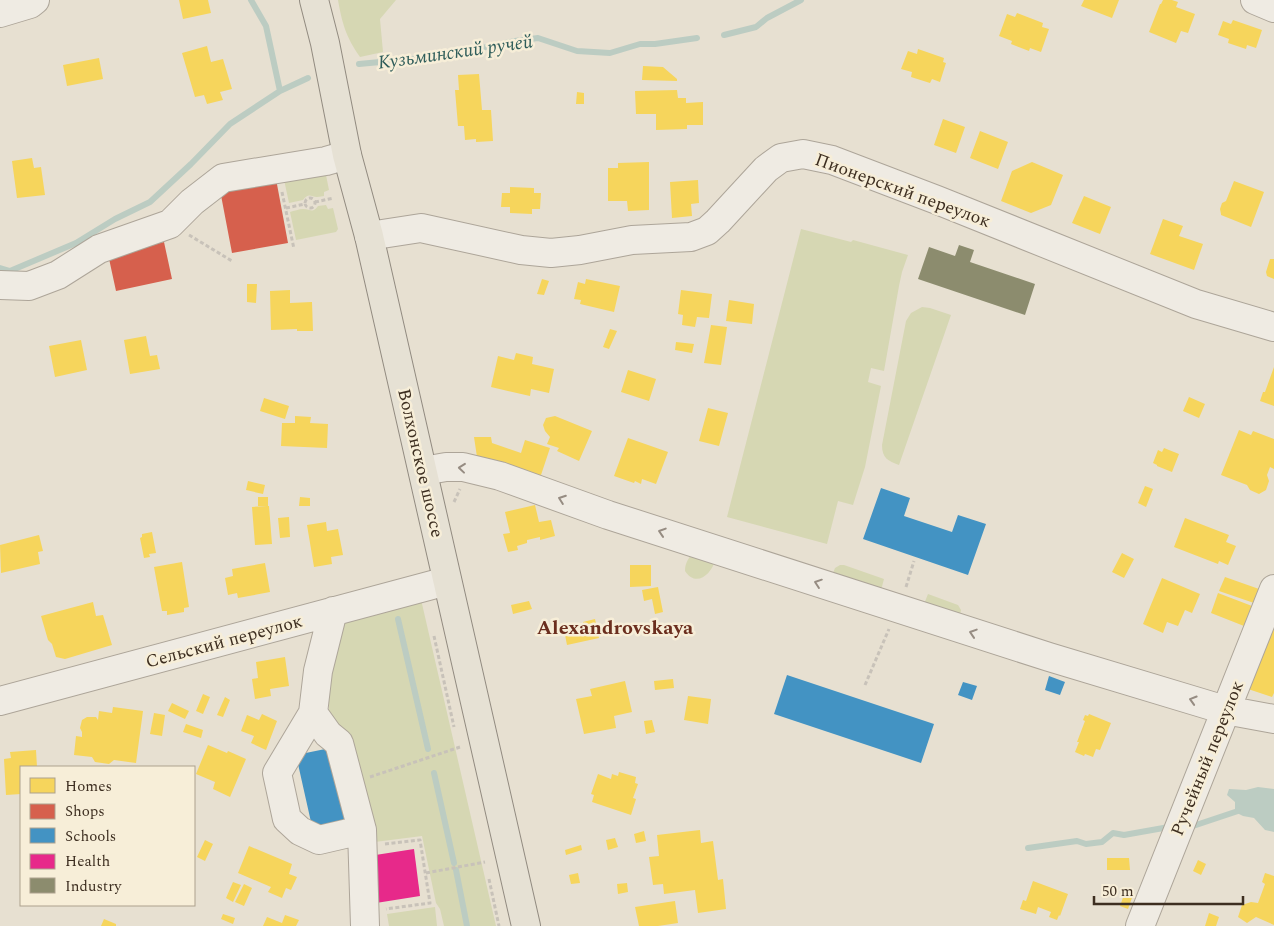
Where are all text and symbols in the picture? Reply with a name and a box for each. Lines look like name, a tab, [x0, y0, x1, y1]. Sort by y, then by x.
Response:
water label: Кузьминский ручей	[376, 27, 535, 78]
street label: Пионерский переулок	[811, 146, 995, 235]
street label: Волхонское шоссе	[390, 386, 451, 540]
one-way arrow	[457, 463, 465, 474]
one-way arrow	[559, 494, 567, 504]
one-way arrow	[659, 528, 667, 538]
one-way arrow	[814, 579, 823, 589]
street label: Сельский переулок	[143, 608, 306, 675]
district label: Alexandrovskaya	[537, 613, 694, 643]
one-way arrow	[969, 628, 978, 638]
street label: Ручейный переулок	[1164, 676, 1251, 840]
one-way arrow	[1189, 695, 1197, 705]
legend	[20, 766, 195, 906]
text: Homes	[65, 775, 112, 798]
text: Shops	[65, 800, 105, 823]
text: Schools	[65, 825, 116, 848]
text: Health	[65, 850, 110, 873]
scale bar	[1094, 874, 1243, 906]
text: Industry	[65, 875, 122, 898]
text: 50 m	[1102, 880, 1134, 903]

